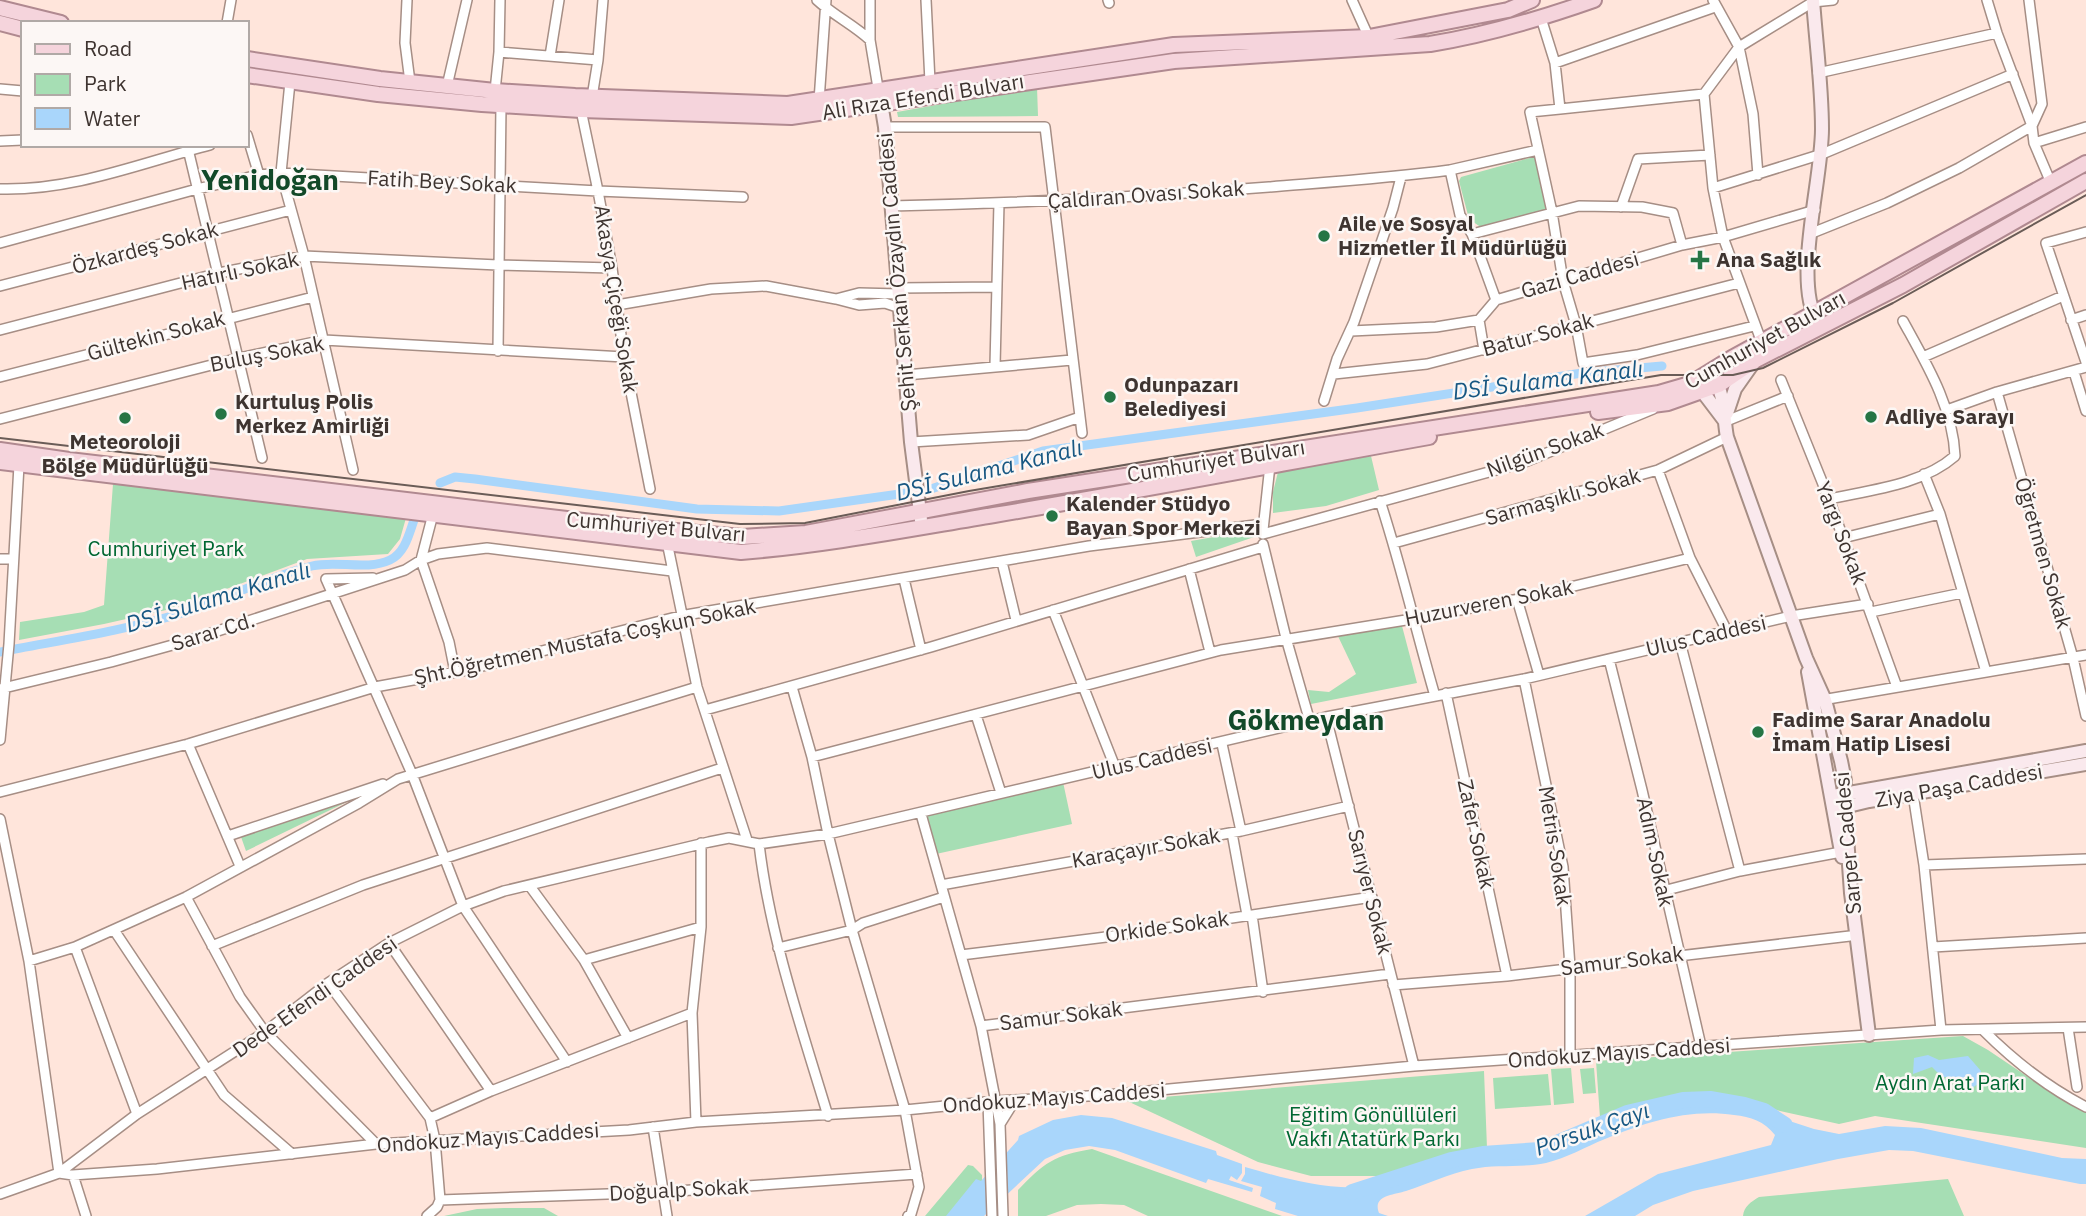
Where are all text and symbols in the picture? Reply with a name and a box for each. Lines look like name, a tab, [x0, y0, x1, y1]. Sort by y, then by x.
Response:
legend	[21, 21, 248, 147]
text: Road	[84, 34, 132, 62]
street label: Ali Rıza Efendi Bulvarı	[820, 66, 1026, 126]
text: Park	[84, 69, 127, 97]
text: Water	[84, 104, 141, 132]
street label: Şehit Serkan Özaydın Caddesi	[870, 132, 922, 413]
district label: Yenidoğan	[201, 161, 339, 198]
street label: Fatih Bey Sokak	[367, 163, 517, 199]
street label: Çaldıran Ovası Sokak	[1047, 173, 1245, 215]
street label: Akasya Çiçeği Sokak	[588, 202, 646, 395]
place label: Aile ve Sosyal Hizmetler İl Müdürlüğü	[1338, 209, 1567, 261]
street label: Özkardeş Sokak	[68, 214, 221, 280]
marker: Aile ve Sosyal Hizmetler İl Müdürlüğü	[1316, 228, 1332, 244]
street label: Hatırlı Sokak	[178, 244, 301, 296]
street label: Gazi Caddesi	[1518, 244, 1642, 304]
place label: Ana Sağlık	[1716, 245, 1822, 273]
marker: Ana Sağlık	[1690, 250, 1710, 270]
street label: Cumhuriyet Bulvarı	[1679, 283, 1850, 395]
street label: Gültekin Sokak	[84, 303, 228, 367]
street label: Batur Sokak	[1479, 306, 1596, 362]
street label: Buluş Sokak	[207, 328, 326, 378]
water label: DSİ Sulama Kanalı	[1451, 352, 1645, 406]
place label: Odunpazarı Belediyesi	[1124, 370, 1239, 422]
place label: Kurtuluş Polis Merkez Amirliği	[235, 387, 389, 439]
marker: Odunpazarı Belediyesi	[1102, 389, 1118, 405]
place label: Adliye Sarayı	[1885, 402, 2015, 430]
marker: Kurtuluş Polis Merkez Amirliği	[213, 406, 229, 422]
marker: Adliye Sarayı	[1863, 409, 1879, 425]
marker: Meteoroloji Bölge Müdürlüğü	[117, 410, 133, 426]
street label: Nilgün Sokak	[1482, 415, 1607, 483]
place label: Meteoroloji Bölge Müdürlüğü	[41, 427, 209, 479]
water label: DSİ Sulama Kanalı	[892, 431, 1085, 507]
street label: Cumhuriyet Bulvarı	[1125, 432, 1307, 488]
street label: Sarmaşıklı Sokak	[1482, 460, 1644, 532]
street label: Öğretmen Sokak	[2009, 474, 2079, 632]
street label: Yargı Sokak	[1809, 477, 1874, 588]
place label: Kalender Stüdyo Bayan Spor Merkezi	[1066, 489, 1261, 541]
street label: Cumhuriyet Bulvarı	[565, 504, 747, 548]
marker: Kalender Stüdyo Bayan Spor Merkezi	[1044, 508, 1060, 524]
park label: Cumhuriyet Park	[88, 534, 244, 562]
water label: DSİ Sulama Kanalı	[122, 554, 314, 638]
street label: Huzurveren Sokak	[1402, 572, 1576, 632]
street label: Şht.Öğretmen Mustafa Coşkun Sokak	[412, 591, 758, 691]
street label: Sarar Cd.	[168, 605, 258, 657]
street label: Ulus Caddesi	[1643, 608, 1769, 662]
district label: Gökmeydan	[1227, 701, 1385, 738]
place label: Fadime Sarar Anadolu İmam Hatip Lisesi	[1772, 705, 1991, 757]
marker: Fadime Sarar Anadolu İmam Hatip Lisesi	[1750, 724, 1766, 740]
street label: Ulus Caddesi	[1089, 731, 1215, 785]
street label: Ziya Paşa Caddesi	[1873, 757, 2045, 814]
street label: Sarper Caddesi	[1827, 771, 1867, 916]
street label: Zafer Sokak	[1452, 776, 1502, 891]
street label: Metris Sokak	[1533, 784, 1579, 908]
street label: Adım Sokak	[1631, 794, 1681, 909]
street label: Karaçayır Sokak	[1069, 820, 1222, 874]
street label: Sarıyer Sokak	[1342, 826, 1400, 957]
street label: Orkide Sokak	[1103, 903, 1231, 949]
street label: Dede Efendi Caddesi	[227, 929, 402, 1063]
street label: Samur Sokak	[1559, 939, 1685, 981]
street label: Samur Sokak	[998, 994, 1124, 1036]
street label: Ondokuz Mayıs Caddesi	[1507, 1030, 1731, 1074]
park label: Aydın Arat Parkı	[1875, 1068, 2025, 1096]
street label: Ondokuz Mayıs Caddesi	[942, 1075, 1166, 1119]
water label: Porsuk Çayı	[1530, 1094, 1653, 1162]
park label: Eğitim Gönüllüleri Vakfı Atatürk Parkı	[1286, 1100, 1460, 1152]
street label: Ondokuz Mayıs Caddesi	[376, 1115, 600, 1159]
street label: Doğualp Sokak	[608, 1171, 750, 1207]

